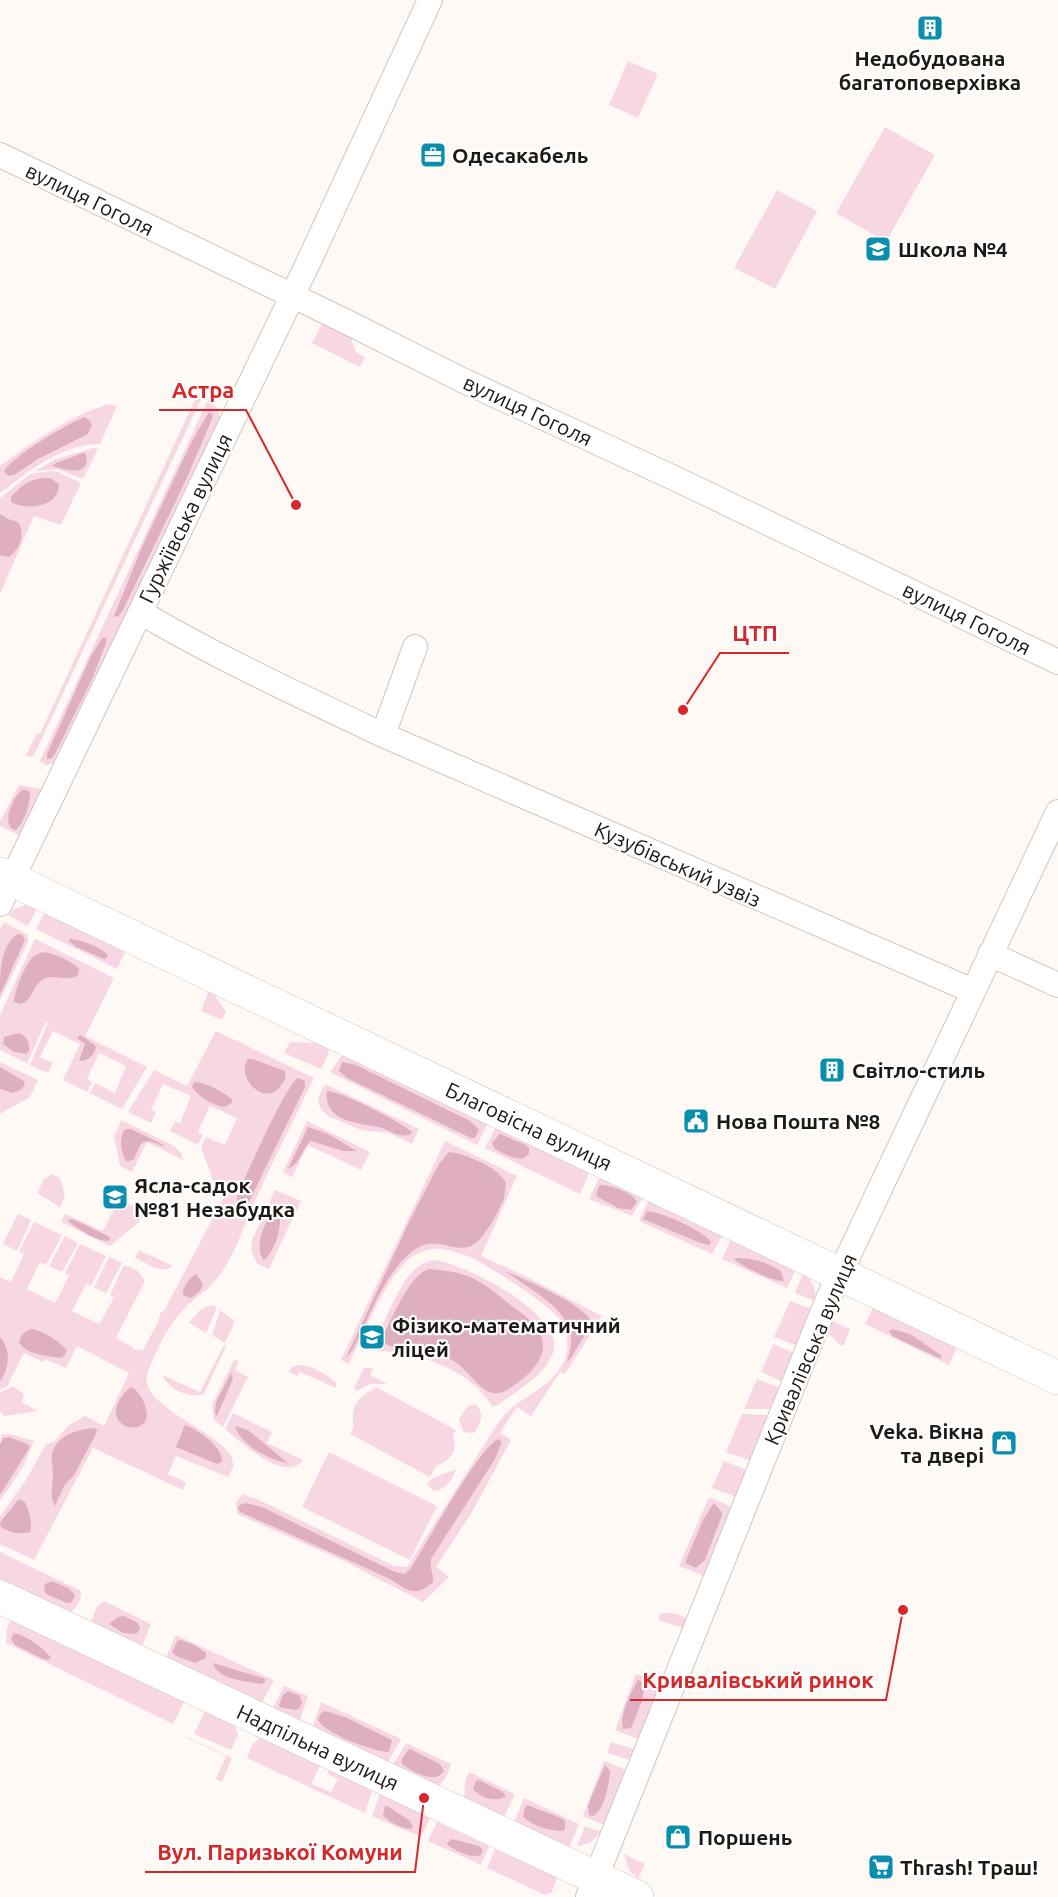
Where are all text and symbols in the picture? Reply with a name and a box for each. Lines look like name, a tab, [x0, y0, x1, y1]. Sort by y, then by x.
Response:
building icon: Недобудована багатоповерхівка	[915, 13, 945, 43]
place label: Недобудована багатоповерхівка	[839, 46, 1021, 94]
office icon: Одесакабель	[418, 140, 448, 170]
place label: Одесакабель	[452, 143, 588, 167]
street label: вулиця Гоголя	[22, 158, 158, 240]
school or university icon: Школа №4	[863, 234, 893, 264]
place label: Школа №4	[898, 237, 1008, 261]
callout: Астра	[159, 370, 246, 410]
street label: вулиця Гоголя	[460, 370, 596, 450]
text: Астра	[172, 377, 234, 402]
street label: Гуржіївська вулиця	[134, 429, 236, 607]
street label: вулиця Гоголя	[899, 577, 1035, 659]
callout: ЦТП	[720, 613, 789, 653]
text: ЦТП	[732, 620, 778, 645]
street label: Кузубівський узвіз	[591, 817, 765, 911]
building icon: Світло-стиль	[817, 1055, 847, 1085]
place label: Світло-стиль	[852, 1058, 985, 1082]
street label: Благовісна вулиця	[442, 1077, 616, 1175]
public building icon: Нова Пошта №8	[681, 1106, 711, 1136]
place label: Нова Пошта №8	[716, 1109, 880, 1133]
place label: Ясла-садок №81 Незабудка	[134, 1173, 295, 1221]
school or university icon: Ясла-садок №81 Незабудка	[100, 1182, 130, 1212]
street label: Кривалівська вулиця	[759, 1250, 861, 1448]
place label: Фізико-математичний ліцей	[392, 1313, 621, 1361]
school or university icon: Фізико-математичний ліцей	[357, 1322, 387, 1352]
place label: Veka. Вікна та двері	[870, 1419, 984, 1467]
shop icon: Veka. Вікна та двері	[989, 1428, 1019, 1458]
callout: Кривалівський ринок	[630, 1660, 886, 1700]
text: Кривалівський ринок	[642, 1667, 874, 1692]
street label: Надпільна вулиця	[233, 1699, 403, 1795]
shop icon: Поршень	[663, 1822, 693, 1852]
place label: Поршень	[698, 1825, 792, 1849]
callout: Вул. Паризької Комуни	[145, 1832, 415, 1872]
text: Вул. Паризької Комуни	[157, 1839, 403, 1864]
supermarket icon: Thrash! Траш!	[866, 1852, 896, 1882]
place label: Thrash! Траш!	[900, 1855, 1038, 1879]

